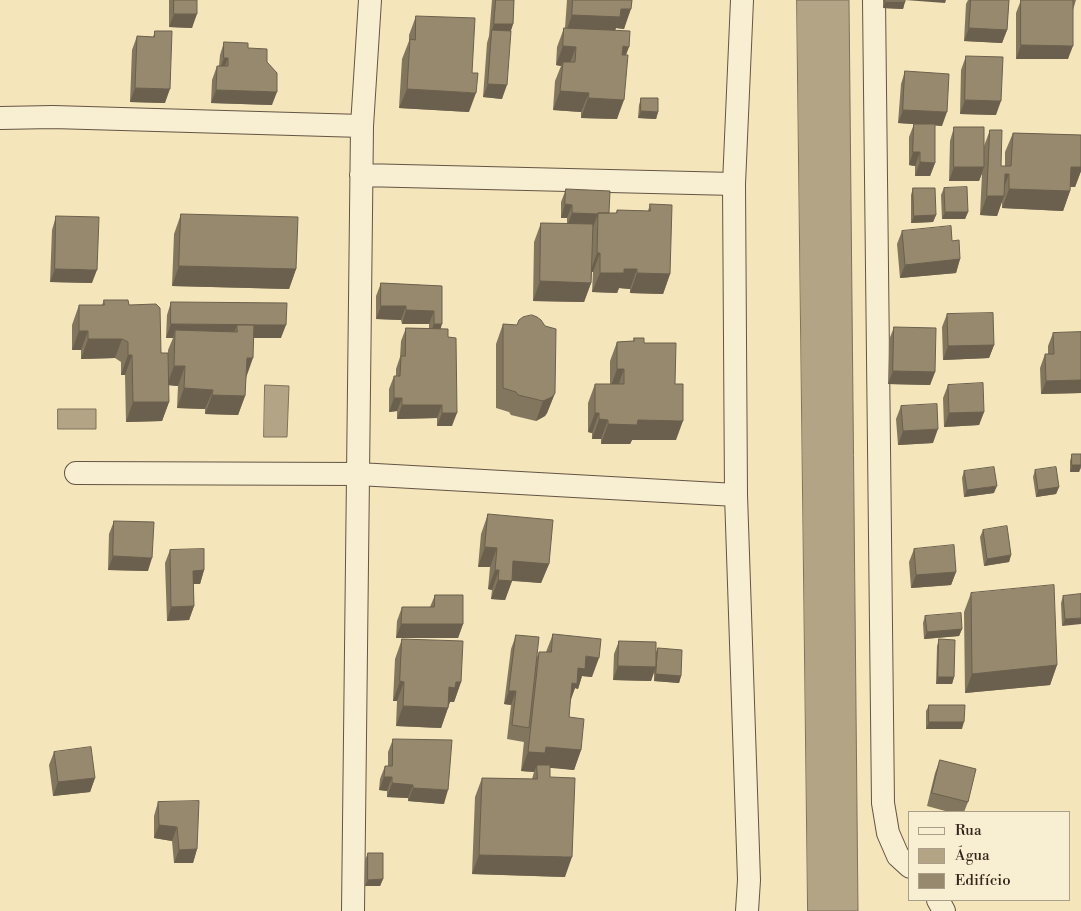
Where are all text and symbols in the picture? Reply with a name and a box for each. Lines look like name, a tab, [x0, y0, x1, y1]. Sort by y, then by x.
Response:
legend	[908, 811, 1071, 901]
text: Rua	[955, 821, 982, 840]
text: Água	[955, 846, 990, 865]
text: Edifício	[955, 871, 1011, 890]

